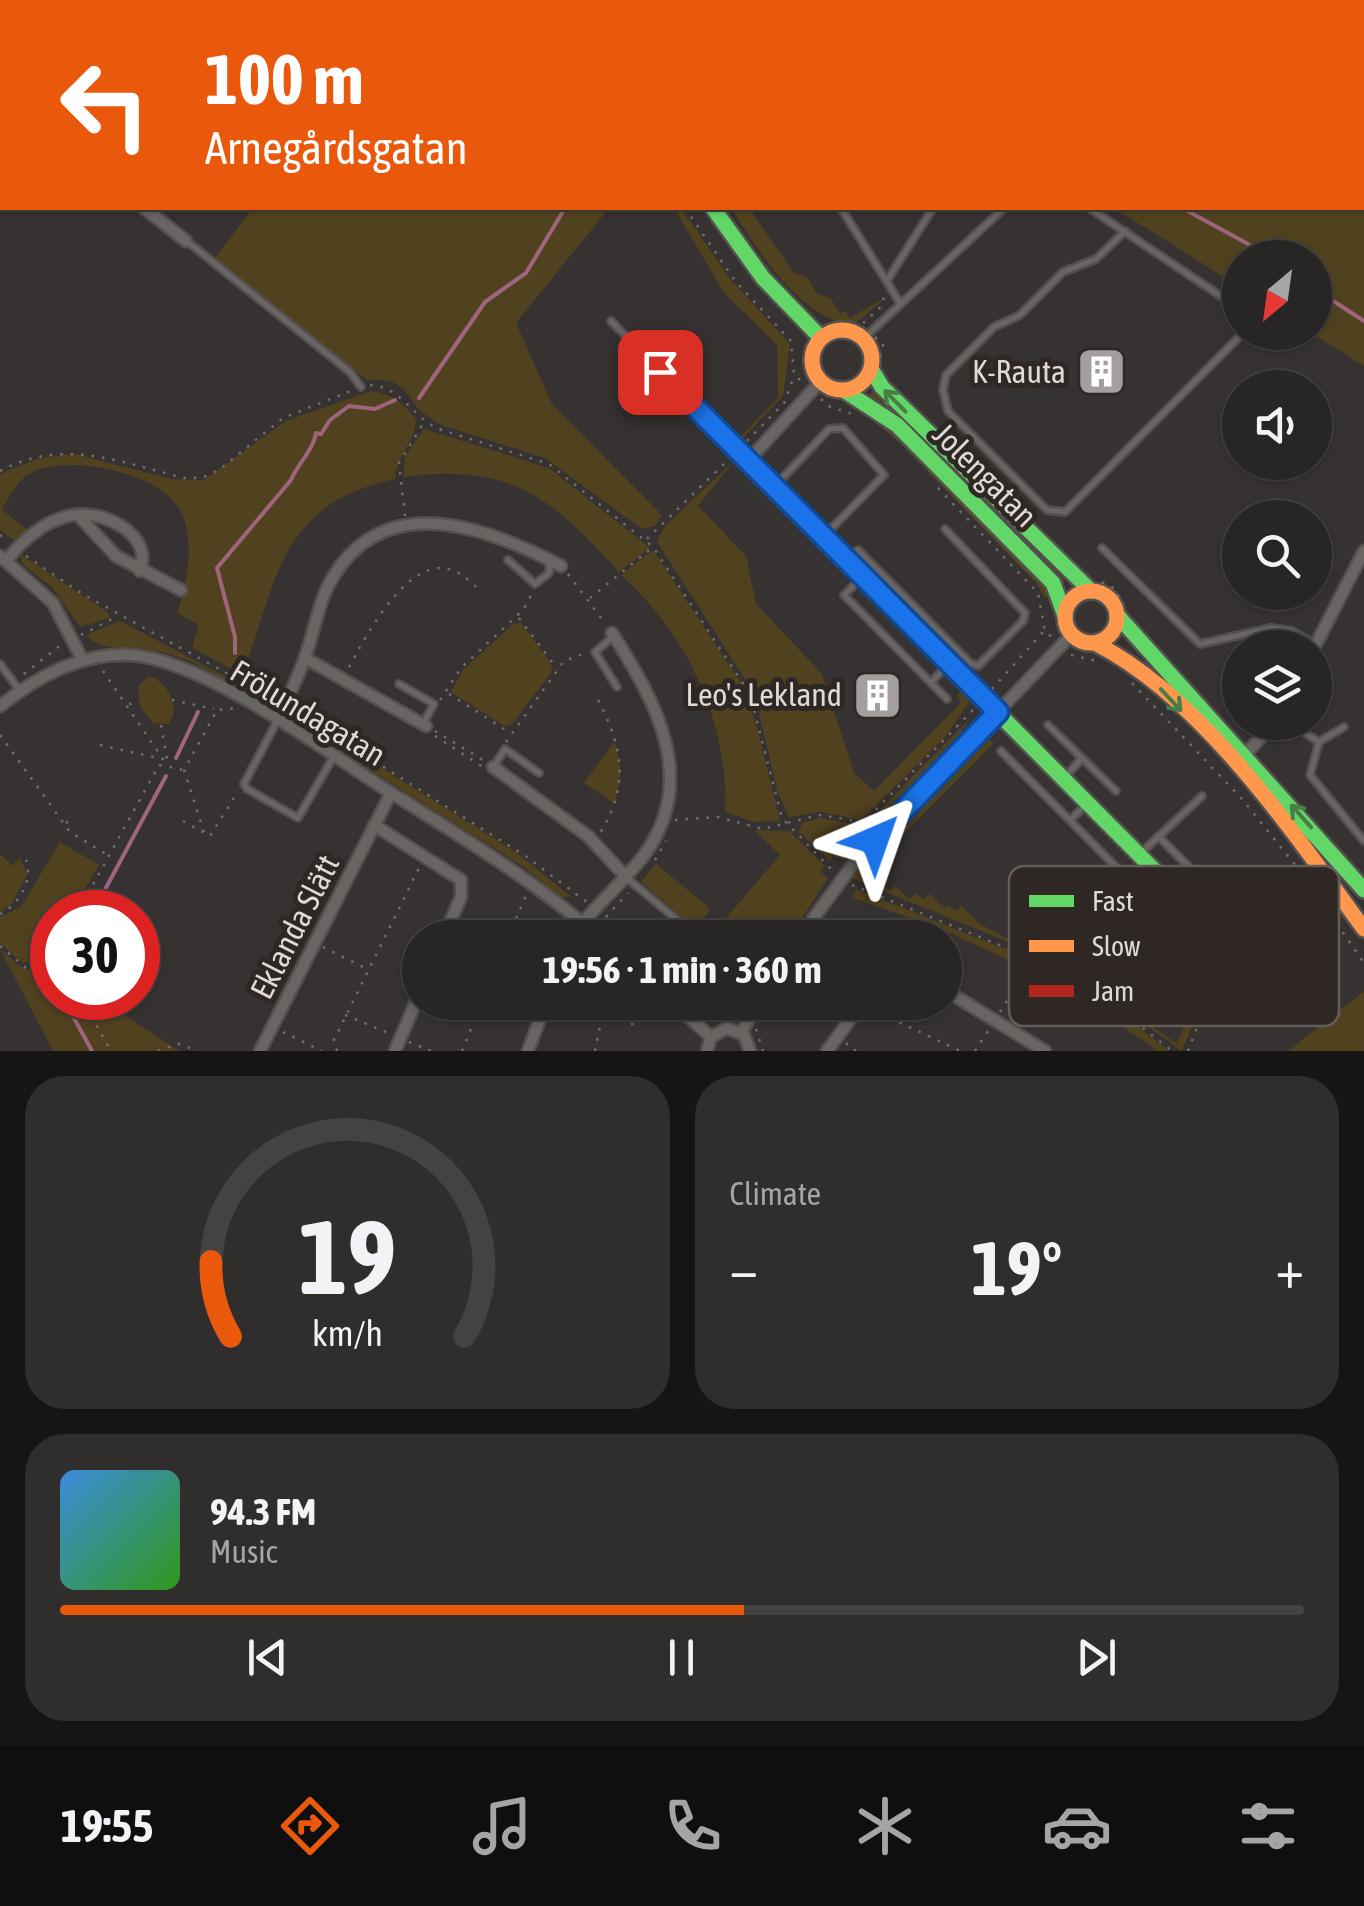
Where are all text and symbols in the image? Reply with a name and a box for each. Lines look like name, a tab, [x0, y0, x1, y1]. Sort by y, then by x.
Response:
text: 100 m	[205, 39, 364, 119]
icon: left	[40, 40, 170, 170]
text: Arnegårdsgatan	[205, 122, 468, 174]
north arrow	[1222, 240, 1332, 350]
map controls	[1222, 240, 1332, 740]
pin	[618, 330, 703, 415]
icon: arrive	[633, 345, 688, 400]
building icon: K-Rauta	[1075, 346, 1127, 398]
place label: K-Rauta	[972, 353, 1066, 390]
button: sound	[1222, 370, 1332, 480]
one-way arrow	[884, 389, 908, 413]
street label: Jolengatan	[926, 415, 1045, 534]
button: search	[1222, 500, 1332, 610]
button: layers	[1222, 630, 1332, 740]
street label: Frölundagatan	[224, 652, 392, 773]
building icon: Leo's Lekland	[851, 669, 903, 721]
place label: Leo's Lekland	[686, 676, 842, 713]
one-way arrow	[1159, 687, 1182, 712]
position arrow	[823, 788, 927, 892]
one-way arrow	[1289, 804, 1312, 829]
street label: Eklanda Slätt	[243, 849, 347, 1005]
legend	[1009, 866, 1339, 1026]
text: Fast	[1092, 885, 1134, 917]
speed limit sign: 30	[30, 890, 160, 1020]
text: Slow	[1092, 930, 1141, 962]
text: 19:56 · 1 min · 360 m	[542, 948, 822, 991]
text: Jam	[1092, 975, 1134, 1007]
text: Climate	[730, 1175, 821, 1212]
text: 19	[298, 1197, 396, 1316]
text: 19°	[971, 1225, 1062, 1311]
text: −	[730, 1237, 758, 1300]
text: +	[1275, 1237, 1304, 1300]
text: km/h	[312, 1313, 383, 1354]
text: 94.3 FM	[210, 1490, 316, 1533]
text: Music	[210, 1533, 277, 1570]
icon: previous	[240, 1630, 295, 1685]
icon: pause	[654, 1630, 709, 1685]
icon: next	[1069, 1630, 1124, 1685]
icon: directions	[275, 1791, 345, 1861]
icon: music	[467, 1791, 537, 1861]
icon: phone	[658, 1791, 728, 1861]
icon: climate	[850, 1791, 920, 1861]
icon: car	[1042, 1791, 1112, 1861]
icon: filters	[1233, 1791, 1303, 1861]
text: 19:55	[61, 1800, 153, 1852]

